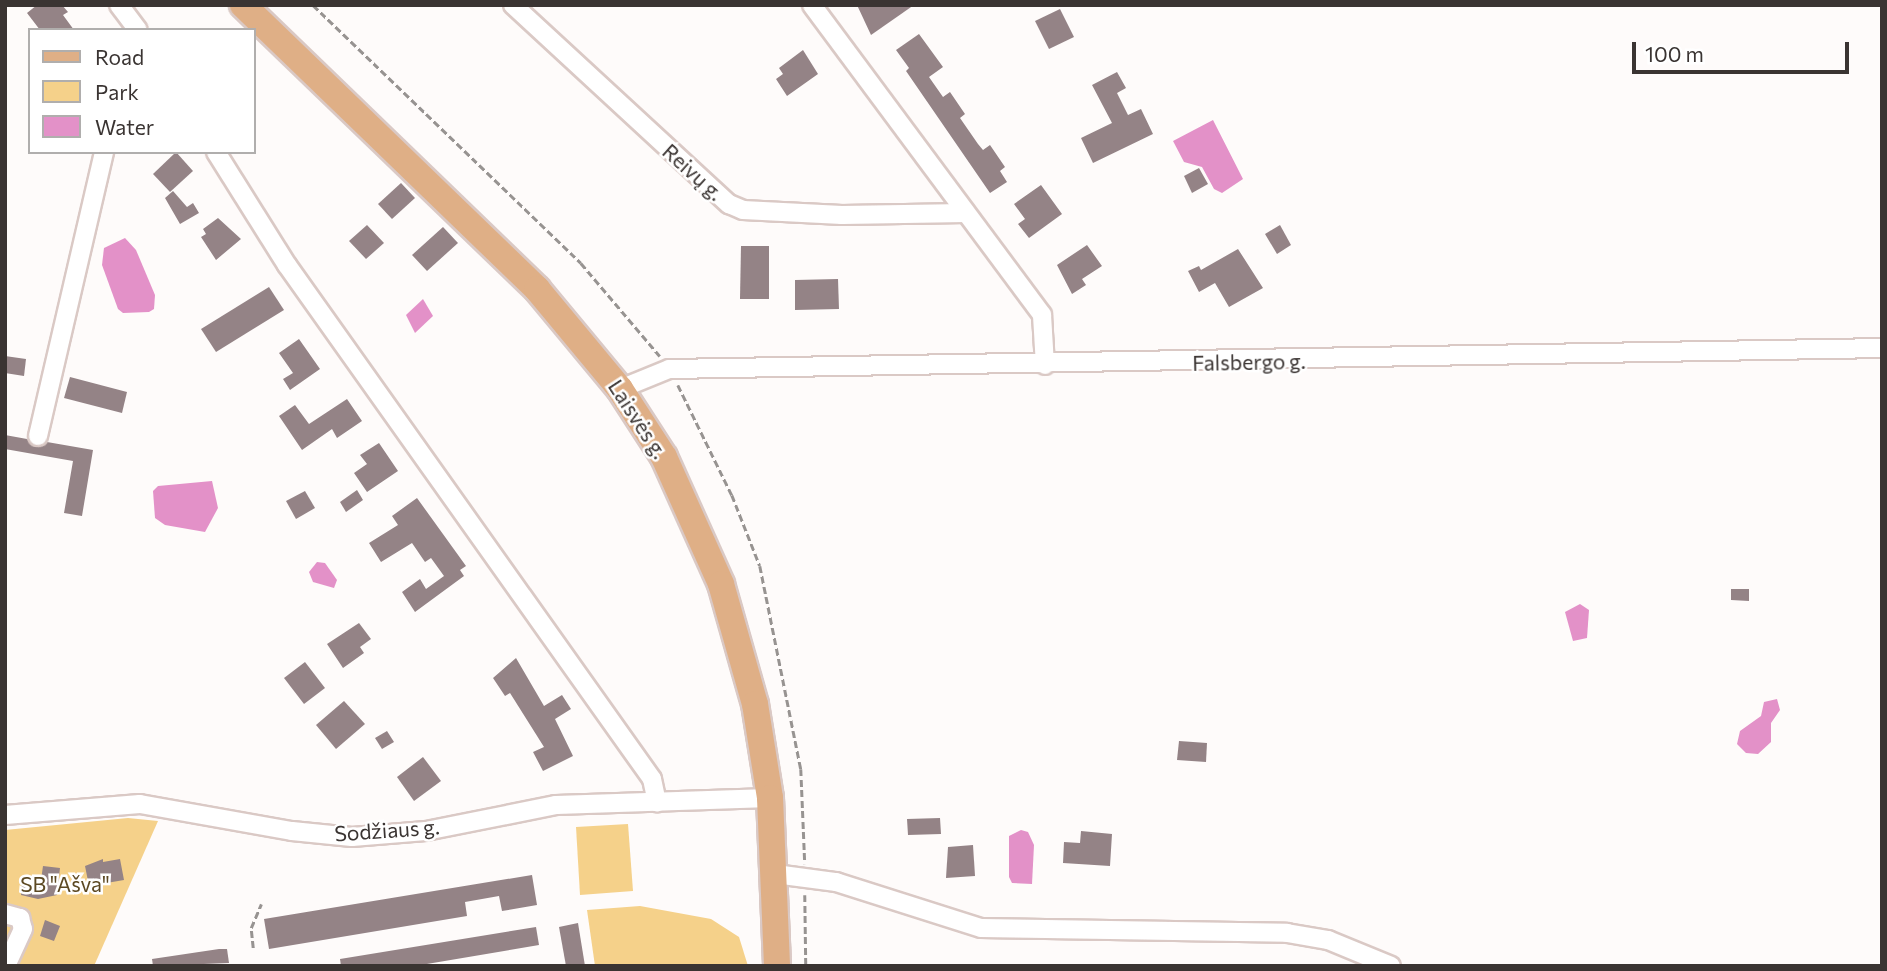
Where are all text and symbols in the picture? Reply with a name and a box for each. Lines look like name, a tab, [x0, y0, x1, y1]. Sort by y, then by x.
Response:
legend	[28, 28, 256, 154]
scale bar	[1635, 28, 1852, 72]
text: 100 m	[1645, 41, 1704, 66]
text: Road	[95, 44, 144, 69]
text: Park	[95, 79, 139, 104]
text: Water	[95, 114, 154, 139]
street label: Reivų g.	[658, 138, 728, 206]
street label: Falsbergo g.	[1192, 348, 1306, 376]
street label: Laisvės g.	[603, 375, 673, 463]
street label: Sodžiaus g.	[334, 814, 440, 846]
park label: SB "Ašva"	[20, 871, 110, 897]

